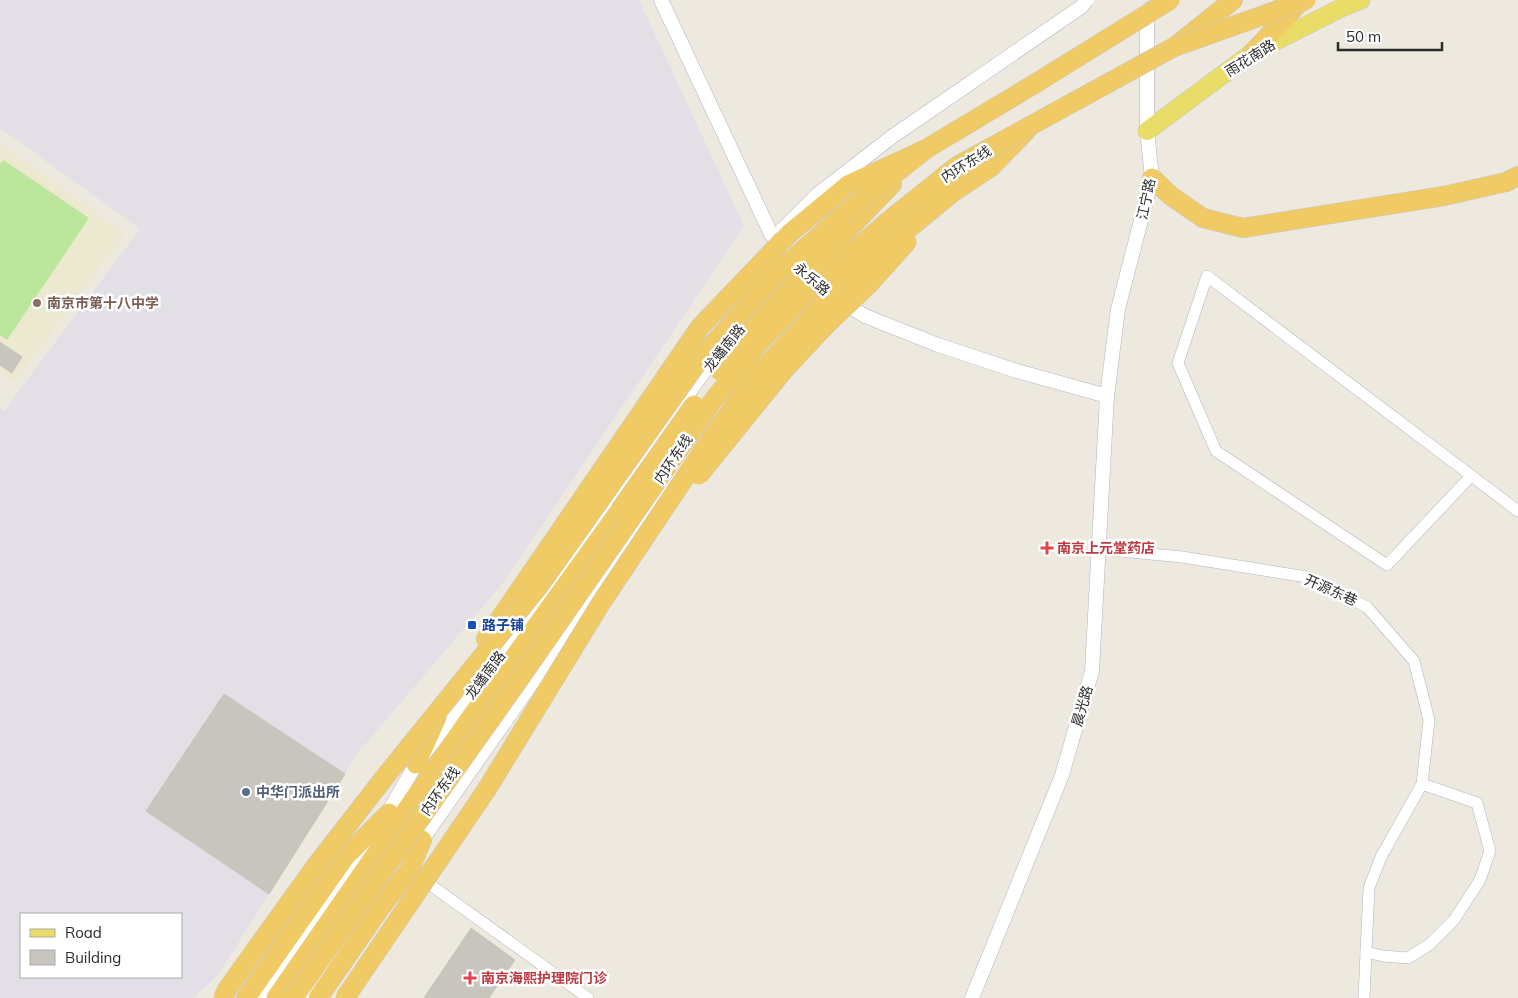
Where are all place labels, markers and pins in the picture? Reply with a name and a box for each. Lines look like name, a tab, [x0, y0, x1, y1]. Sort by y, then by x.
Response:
place label: 南京市第十八中学	[47, 294, 159, 312]
marker: 南京市第十八中学	[31, 297, 43, 309]
place label: 南京上元堂药店	[1057, 539, 1155, 557]
marker: 南京上元堂药店	[1041, 542, 1053, 554]
place label: 路子铺	[482, 616, 524, 634]
marker: 路子铺	[466, 619, 478, 631]
place label: 中华门派出所	[256, 783, 340, 801]
marker: 中华门派出所	[240, 786, 252, 798]
place label: 南京海熙护理院门诊	[481, 969, 608, 987]
marker: 南京海熙护理院门诊	[463, 971, 477, 985]

